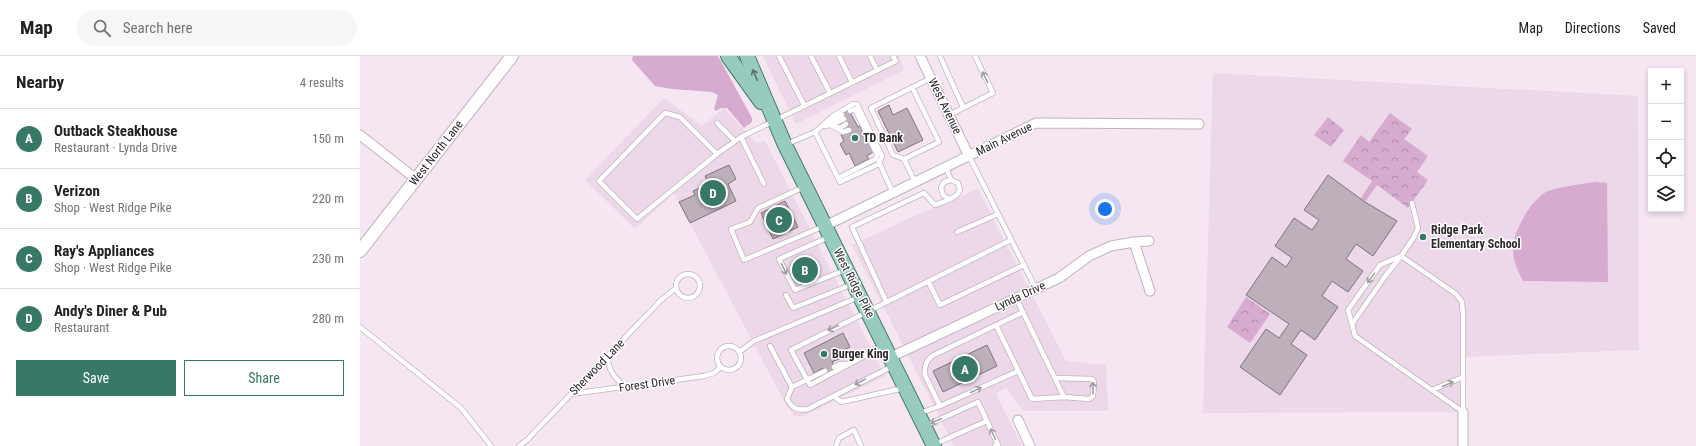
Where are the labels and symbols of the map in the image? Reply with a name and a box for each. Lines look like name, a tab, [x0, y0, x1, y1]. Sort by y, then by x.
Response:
one-way arrow	[751, 69, 759, 81]
one-way arrow	[981, 71, 988, 83]
street label: West Avenue	[925, 76, 965, 137]
street label: West North Lane	[406, 117, 466, 188]
street label: Main Avenue	[974, 119, 1035, 159]
place label: TD Bank	[863, 131, 903, 145]
marker: TD Bank	[850, 133, 860, 143]
pin: D	[700, 178, 726, 208]
your location	[1095, 199, 1115, 219]
pin: C	[766, 205, 792, 235]
place label: Ridge Park Elementary School	[1431, 223, 1521, 251]
marker: Ridge Park Elementary School	[1418, 232, 1428, 242]
street label: West Ridge Pike	[830, 246, 878, 320]
pin: B	[792, 255, 818, 285]
one-way arrow	[781, 263, 788, 275]
one-way arrow	[1367, 273, 1375, 284]
street label: Lynda Drive	[993, 278, 1048, 314]
one-way arrow	[827, 325, 839, 333]
street label: Sherwood Lane	[567, 336, 628, 398]
place label: Burger King	[832, 347, 889, 361]
marker: Burger King	[819, 349, 829, 359]
pin: A	[952, 354, 978, 384]
street label: Forest Drive	[618, 373, 676, 395]
one-way arrow	[854, 379, 866, 387]
one-way arrow	[1441, 379, 1453, 387]
one-way arrow	[1090, 382, 1097, 395]
one-way arrow	[969, 386, 981, 393]
one-way arrow	[931, 418, 943, 425]
one-way arrow	[989, 429, 996, 441]

